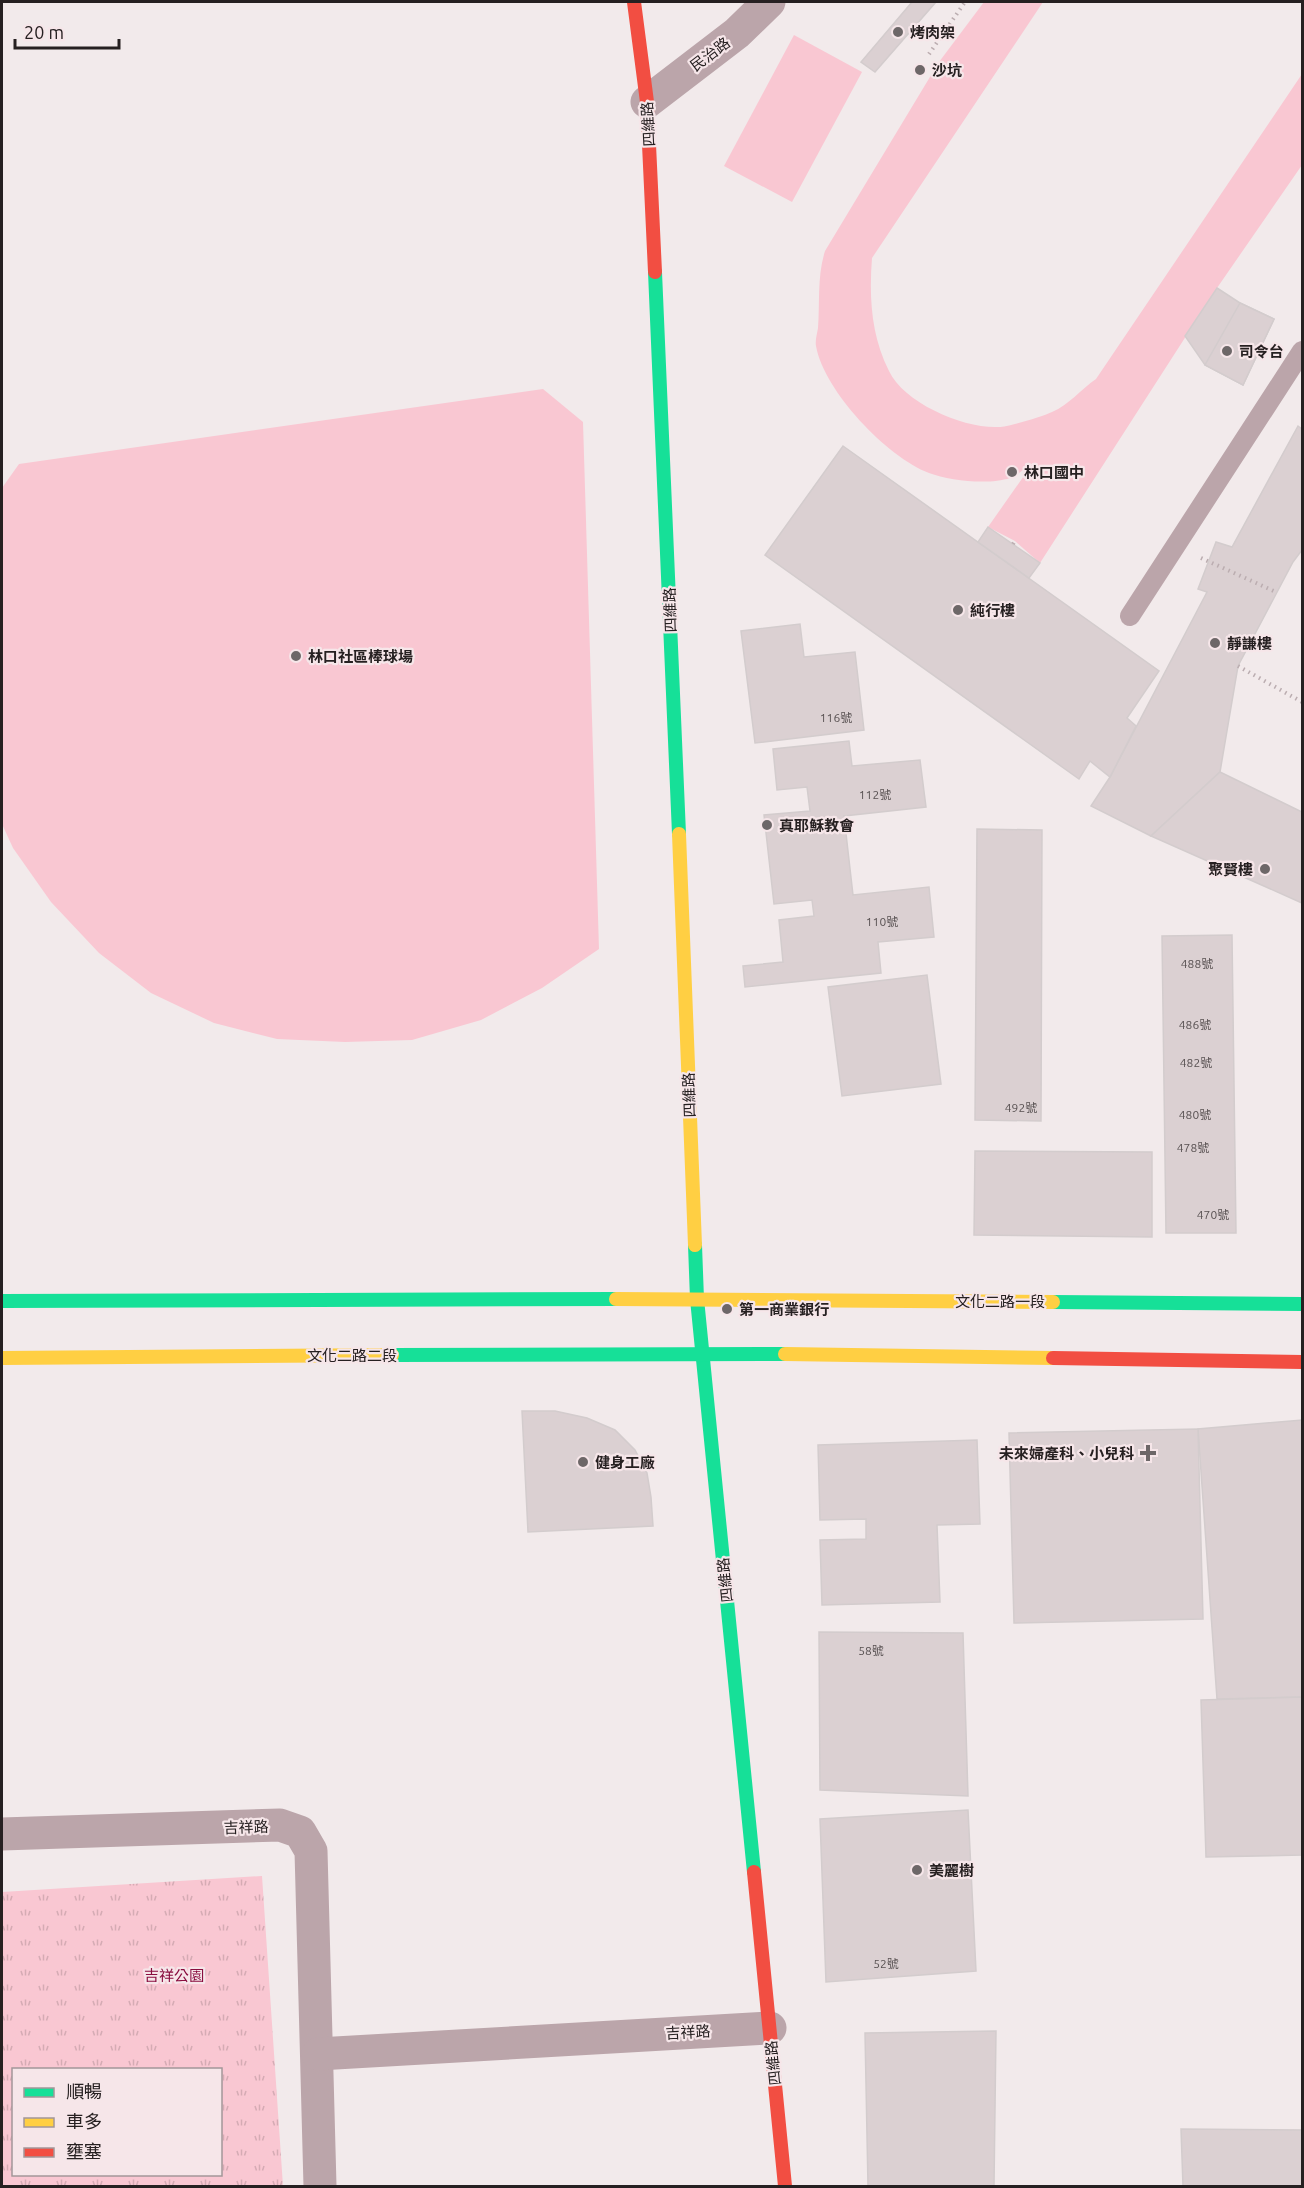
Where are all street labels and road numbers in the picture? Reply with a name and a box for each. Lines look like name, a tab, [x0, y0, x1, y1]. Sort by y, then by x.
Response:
street label: 民治路	[687, 34, 733, 74]
street label: 四維路	[638, 101, 658, 147]
street label: 四維路	[661, 587, 679, 633]
street label: 四維路	[680, 1072, 698, 1118]
street label: 文化二路一段	[955, 1293, 1045, 1310]
street label: 文化二路二段	[307, 1347, 397, 1364]
street label: 四維路	[714, 1557, 736, 1603]
street label: 吉祥路	[223, 1818, 269, 1836]
street label: 吉祥路	[665, 2022, 711, 2042]
street label: 四維路	[762, 2040, 784, 2086]

